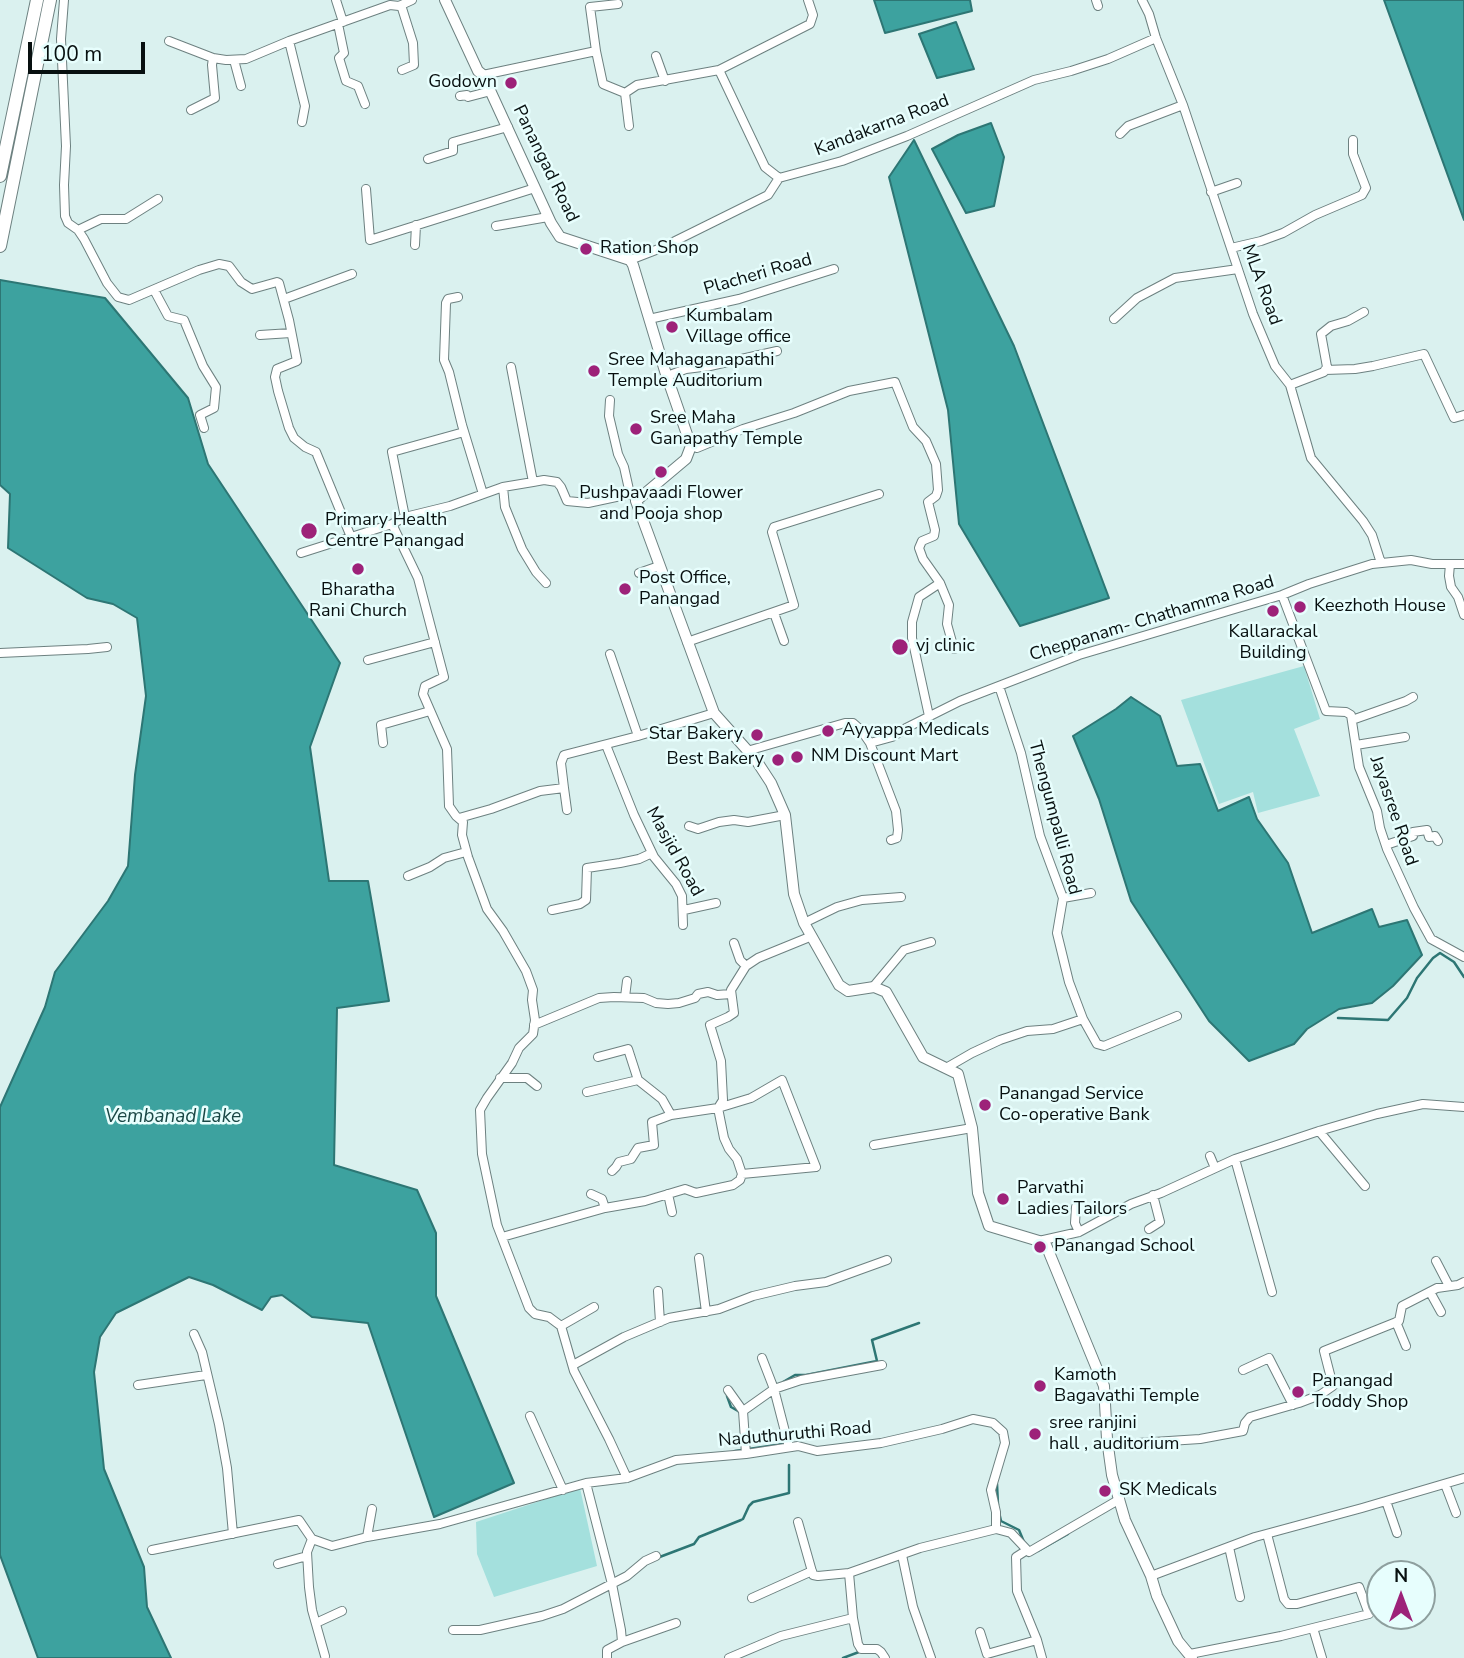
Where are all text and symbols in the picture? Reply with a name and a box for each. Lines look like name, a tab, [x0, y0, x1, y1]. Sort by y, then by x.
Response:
scale bar	[32, 28, 149, 72]
text: 100 m	[41, 40, 102, 68]
place label: Godown	[428, 72, 497, 94]
marker: Godown	[503, 75, 519, 91]
street label: Kandakarna Road	[812, 90, 952, 162]
street label: Panangad Road	[507, 102, 583, 226]
place label: Ration Shop	[600, 238, 699, 260]
marker: Ration Shop	[578, 241, 594, 257]
street label: MLA Road	[1236, 242, 1286, 328]
street label: Placheri Road	[701, 249, 815, 301]
place label: Kumbalam Village office	[686, 306, 791, 348]
marker: Kumbalam Village office	[664, 319, 680, 335]
place label: Sree Mahaganapathi Temple Auditorium	[608, 350, 774, 392]
marker: Sree Mahaganapathi Temple Auditorium	[586, 363, 602, 379]
place label: Sree Maha Ganapathy Temple	[650, 408, 802, 450]
marker: Sree Maha Ganapathy Temple	[628, 421, 644, 437]
marker: Pushpavaadi Flower and Pooja shop	[653, 464, 669, 480]
place label: Pushpavaadi Flower and Pooja shop	[579, 483, 743, 526]
place label: Primary Health Centre Panangad	[325, 510, 464, 552]
marker: Primary Health Centre Panangad	[299, 521, 319, 541]
marker: Bharatha Rani Church	[350, 561, 366, 577]
place label: Post Office, Panangad	[639, 568, 731, 610]
street label: Cheppanam- Chathamma Road	[1027, 571, 1277, 667]
place label: Bharatha Rani Church	[309, 580, 407, 622]
marker: Post Office, Panangad	[617, 581, 633, 597]
place label: Keezhoth House	[1314, 596, 1446, 618]
marker: Keezhoth House	[1292, 599, 1308, 615]
marker: Kallarackal Building	[1265, 603, 1281, 619]
place label: Kallarackal Building	[1229, 622, 1317, 664]
place label: vj clinic	[916, 636, 975, 658]
marker: vj clinic	[890, 637, 910, 657]
place label: Ayyappa Medicals	[842, 720, 989, 742]
marker: Ayyappa Medicals	[820, 723, 836, 739]
place label: Star Bakery	[649, 724, 743, 746]
marker: Star Bakery	[749, 727, 765, 743]
street label: Thengumpalli Road	[1023, 739, 1085, 897]
place label: NM Discount Mart	[811, 746, 958, 768]
place label: Best Bakery	[666, 749, 764, 771]
marker: NM Discount Mart	[789, 749, 805, 765]
marker: Best Bakery	[770, 752, 786, 768]
street label: Jayasree Road	[1364, 753, 1422, 869]
street label: Masjid Road	[641, 803, 707, 901]
place label: Panangad Service Co-operative Bank	[999, 1084, 1149, 1126]
marker: Panangad Service Co-operative Bank	[977, 1097, 993, 1113]
water label: Vembanad Lake	[105, 1106, 241, 1128]
place label: Parvathi Ladies Tailors	[1017, 1178, 1127, 1220]
marker: Parvathi Ladies Tailors	[995, 1191, 1011, 1207]
place label: Panangad School	[1054, 1236, 1195, 1258]
marker: Panangad School	[1032, 1239, 1048, 1255]
place label: Kamoth Bagavathi Temple	[1054, 1365, 1199, 1408]
place label: Panangad Toddy Shop	[1312, 1371, 1408, 1414]
marker: Kamoth Bagavathi Temple	[1032, 1378, 1048, 1394]
marker: Panangad Toddy Shop	[1290, 1384, 1306, 1400]
place label: sree ranjini hall , auditorium	[1049, 1413, 1179, 1456]
street label: Naduthuruthi Road	[717, 1418, 873, 1452]
marker: sree ranjini hall , auditorium	[1027, 1426, 1043, 1442]
place label: SK Medicals	[1119, 1480, 1217, 1502]
marker: SK Medicals	[1097, 1483, 1113, 1499]
north arrow	[1366, 1560, 1436, 1630]
text: N	[1394, 1563, 1408, 1589]

